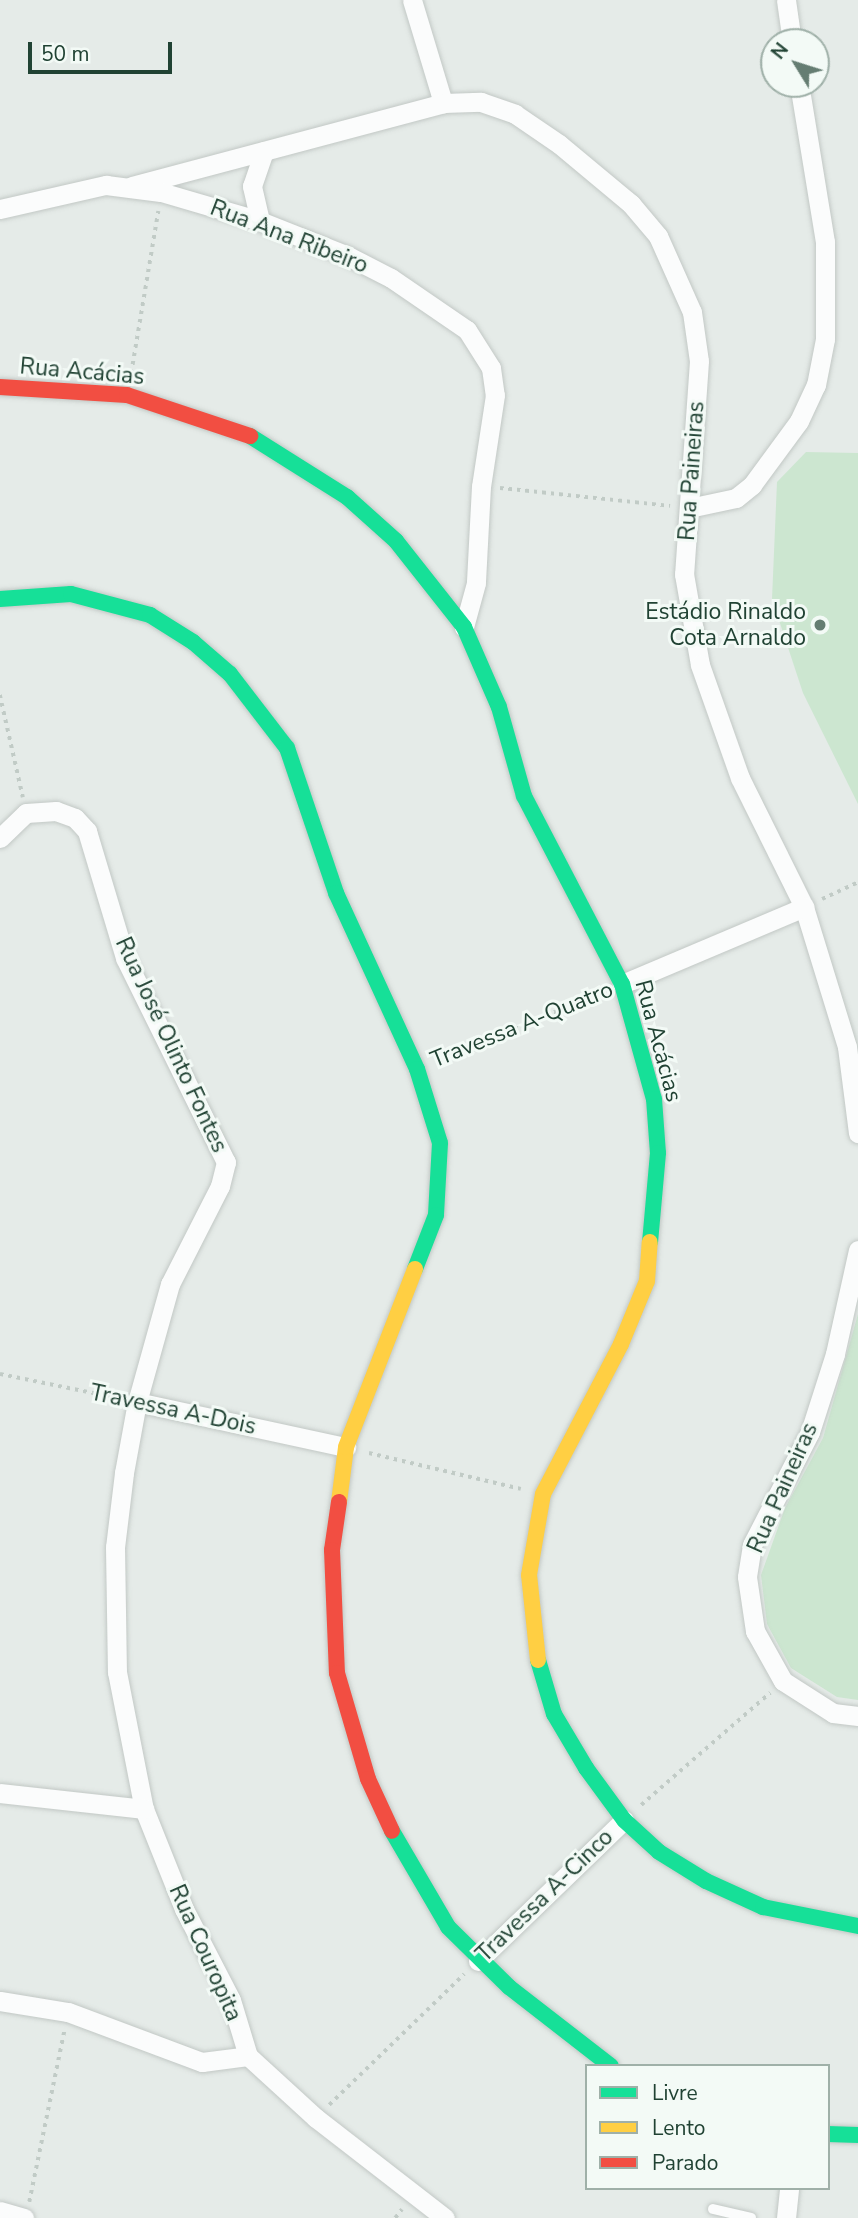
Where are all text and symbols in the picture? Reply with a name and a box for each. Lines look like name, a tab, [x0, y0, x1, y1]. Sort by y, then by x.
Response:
scale bar	[32, 28, 175, 72]
north arrow	[760, 28, 830, 98]
text: N	[765, 38, 795, 65]
text: 50 m	[41, 40, 90, 68]
street label: Rua Ana Ribeiro	[206, 194, 372, 280]
street label: Rua Acácias	[19, 353, 145, 391]
street label: Rua Paineiras	[673, 400, 711, 542]
place label: Estádio Rinaldo Cota Arnaldo	[645, 598, 806, 652]
marker: Estádio Rinaldo Cota Arnaldo	[812, 617, 828, 633]
street label: Rua José Olinto Fontes	[109, 933, 233, 1157]
street label: Travessa A-Quatro	[427, 976, 617, 1074]
street label: Rua Acácias	[628, 977, 688, 1105]
street label: Travessa A-Dois	[88, 1379, 258, 1441]
street label: Rua Paineiras	[742, 1418, 824, 1558]
street label: Travessa A-Cinco	[471, 1824, 619, 1968]
street label: Rua Couropita	[163, 1880, 247, 2026]
legend	[585, 2064, 830, 2190]
text: Livre	[652, 2079, 698, 2107]
text: Lento	[652, 2114, 705, 2142]
text: Parado	[652, 2149, 718, 2177]

